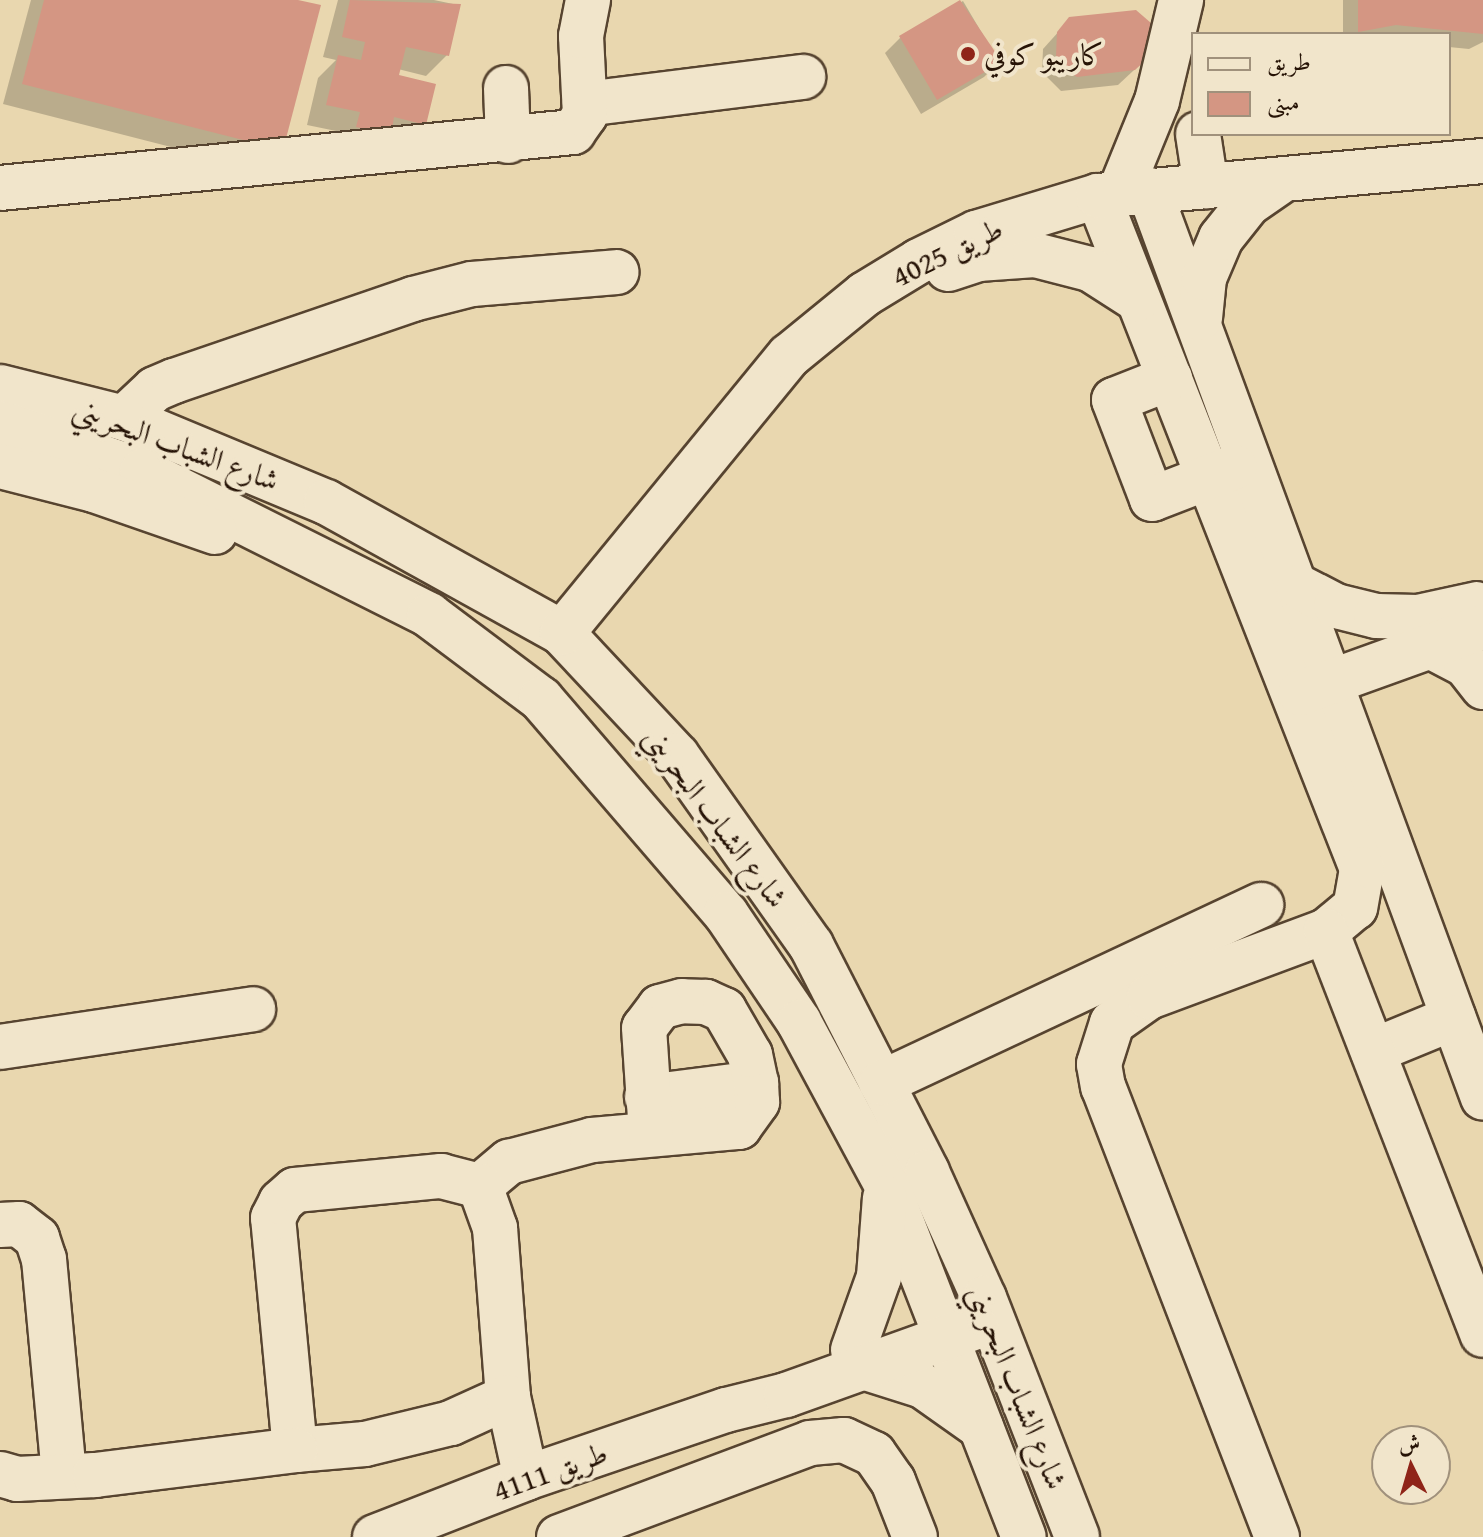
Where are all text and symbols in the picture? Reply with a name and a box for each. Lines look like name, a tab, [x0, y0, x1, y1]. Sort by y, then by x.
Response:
legend	[1191, 32, 1451, 136]
place label: كاريبو كوفي	[984, 36, 1104, 72]
text: طريق	[1267, 44, 1311, 79]
marker: كاريبو كوفي	[959, 45, 977, 63]
text: مبنى	[1267, 84, 1300, 119]
street label: طريق 4025	[886, 210, 1008, 294]
street label: شارع الشباب البحريني	[68, 390, 284, 498]
street label: شارع الشباب البحريني	[636, 720, 796, 914]
street label: شارع الشباب البحريني	[961, 1280, 1075, 1494]
north arrow	[1371, 1425, 1451, 1505]
text: ش	[1397, 1426, 1421, 1460]
street label: طريق 4111	[488, 1434, 612, 1508]

